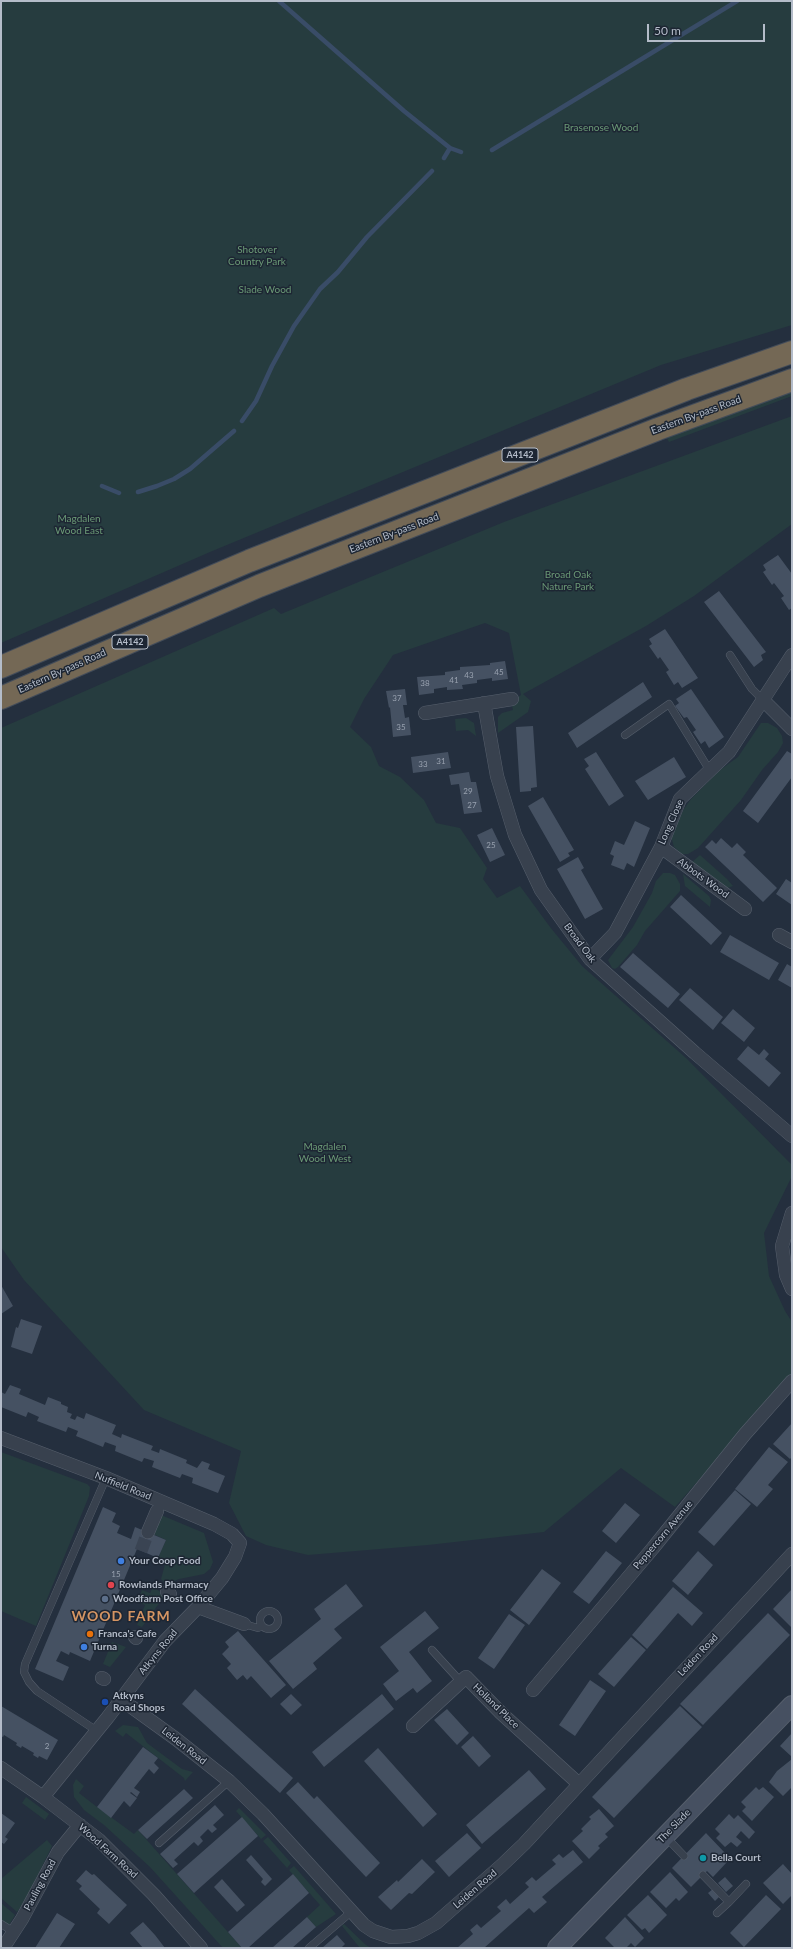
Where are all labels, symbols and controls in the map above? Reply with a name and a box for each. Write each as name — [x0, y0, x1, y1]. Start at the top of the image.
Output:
scale bar — [649, 16, 767, 42]
text: 50 m — [654, 23, 681, 38]
park label: Brasenose Wood — [564, 122, 638, 134]
park label: Shotover Country Park — [228, 244, 286, 268]
park label: Slade Wood — [239, 284, 291, 296]
street label: Eastern By-pass Road — [649, 393, 743, 437]
road number: A4142 — [502, 448, 538, 462]
street label: Eastern By-pass Road — [348, 510, 440, 556]
park label: Magdalen Wood East — [55, 513, 103, 536]
park label: Broad Oak Nature Park — [542, 569, 594, 592]
road number: A4142 — [112, 635, 148, 649]
street label: Eastern By-pass Road — [16, 646, 108, 696]
house number: 45 — [494, 667, 504, 677]
house number: 43 — [464, 670, 474, 680]
house number: 41 — [449, 675, 459, 685]
house number: 38 — [420, 678, 430, 688]
house number: 37 — [392, 693, 402, 703]
house number: 35 — [396, 722, 406, 732]
house number: 31 — [436, 756, 446, 766]
house number: 33 — [418, 759, 428, 769]
house number: 29 — [463, 786, 473, 796]
street label: Long Close — [656, 798, 686, 846]
house number: 27 — [467, 800, 477, 810]
house number: 25 — [486, 840, 496, 850]
street label: Abbots Wood — [675, 855, 731, 901]
street label: Broad Oak — [561, 921, 599, 965]
park label: Magdalen Wood West — [299, 1141, 351, 1164]
street label: Nuffield Road — [93, 1469, 153, 1503]
street label: Peppercorn Avenue — [631, 1498, 695, 1572]
place label: Your Coop Food — [129, 1555, 200, 1567]
marker: Your Coop Food — [116, 1556, 126, 1566]
house number: 15 — [111, 1569, 121, 1579]
place label: Rowlands Pharmacy — [119, 1579, 209, 1591]
marker: Rowlands Pharmacy — [106, 1580, 116, 1590]
place label: Woodfarm Post Office — [113, 1593, 213, 1605]
marker: Woodfarm Post Office — [100, 1594, 110, 1604]
district label: WOOD FARM — [71, 1608, 171, 1624]
street label: Atkyns Road — [136, 1627, 180, 1677]
place label: Franca's Cafe — [98, 1628, 157, 1640]
marker: Franca's Cafe — [85, 1629, 95, 1639]
street label: Leiden Road — [675, 1631, 721, 1679]
place label: Turna — [92, 1641, 117, 1653]
marker: Turna — [79, 1642, 89, 1652]
street label: Holland Place — [470, 1681, 522, 1731]
place label: Atkyns Road Shops — [113, 1690, 165, 1714]
marker: Atkyns Road Shops — [100, 1697, 110, 1707]
street label: Leiden Road — [159, 1725, 209, 1767]
house number: 2 — [45, 1741, 49, 1751]
street label: The Slade — [655, 1806, 693, 1846]
street label: Wood Farm Road — [76, 1821, 140, 1881]
place label: Bella Court — [711, 1852, 761, 1864]
marker: Bella Court — [698, 1853, 708, 1863]
street label: Pauling Road — [21, 1857, 59, 1913]
street label: Leiden Road — [451, 1867, 499, 1911]

